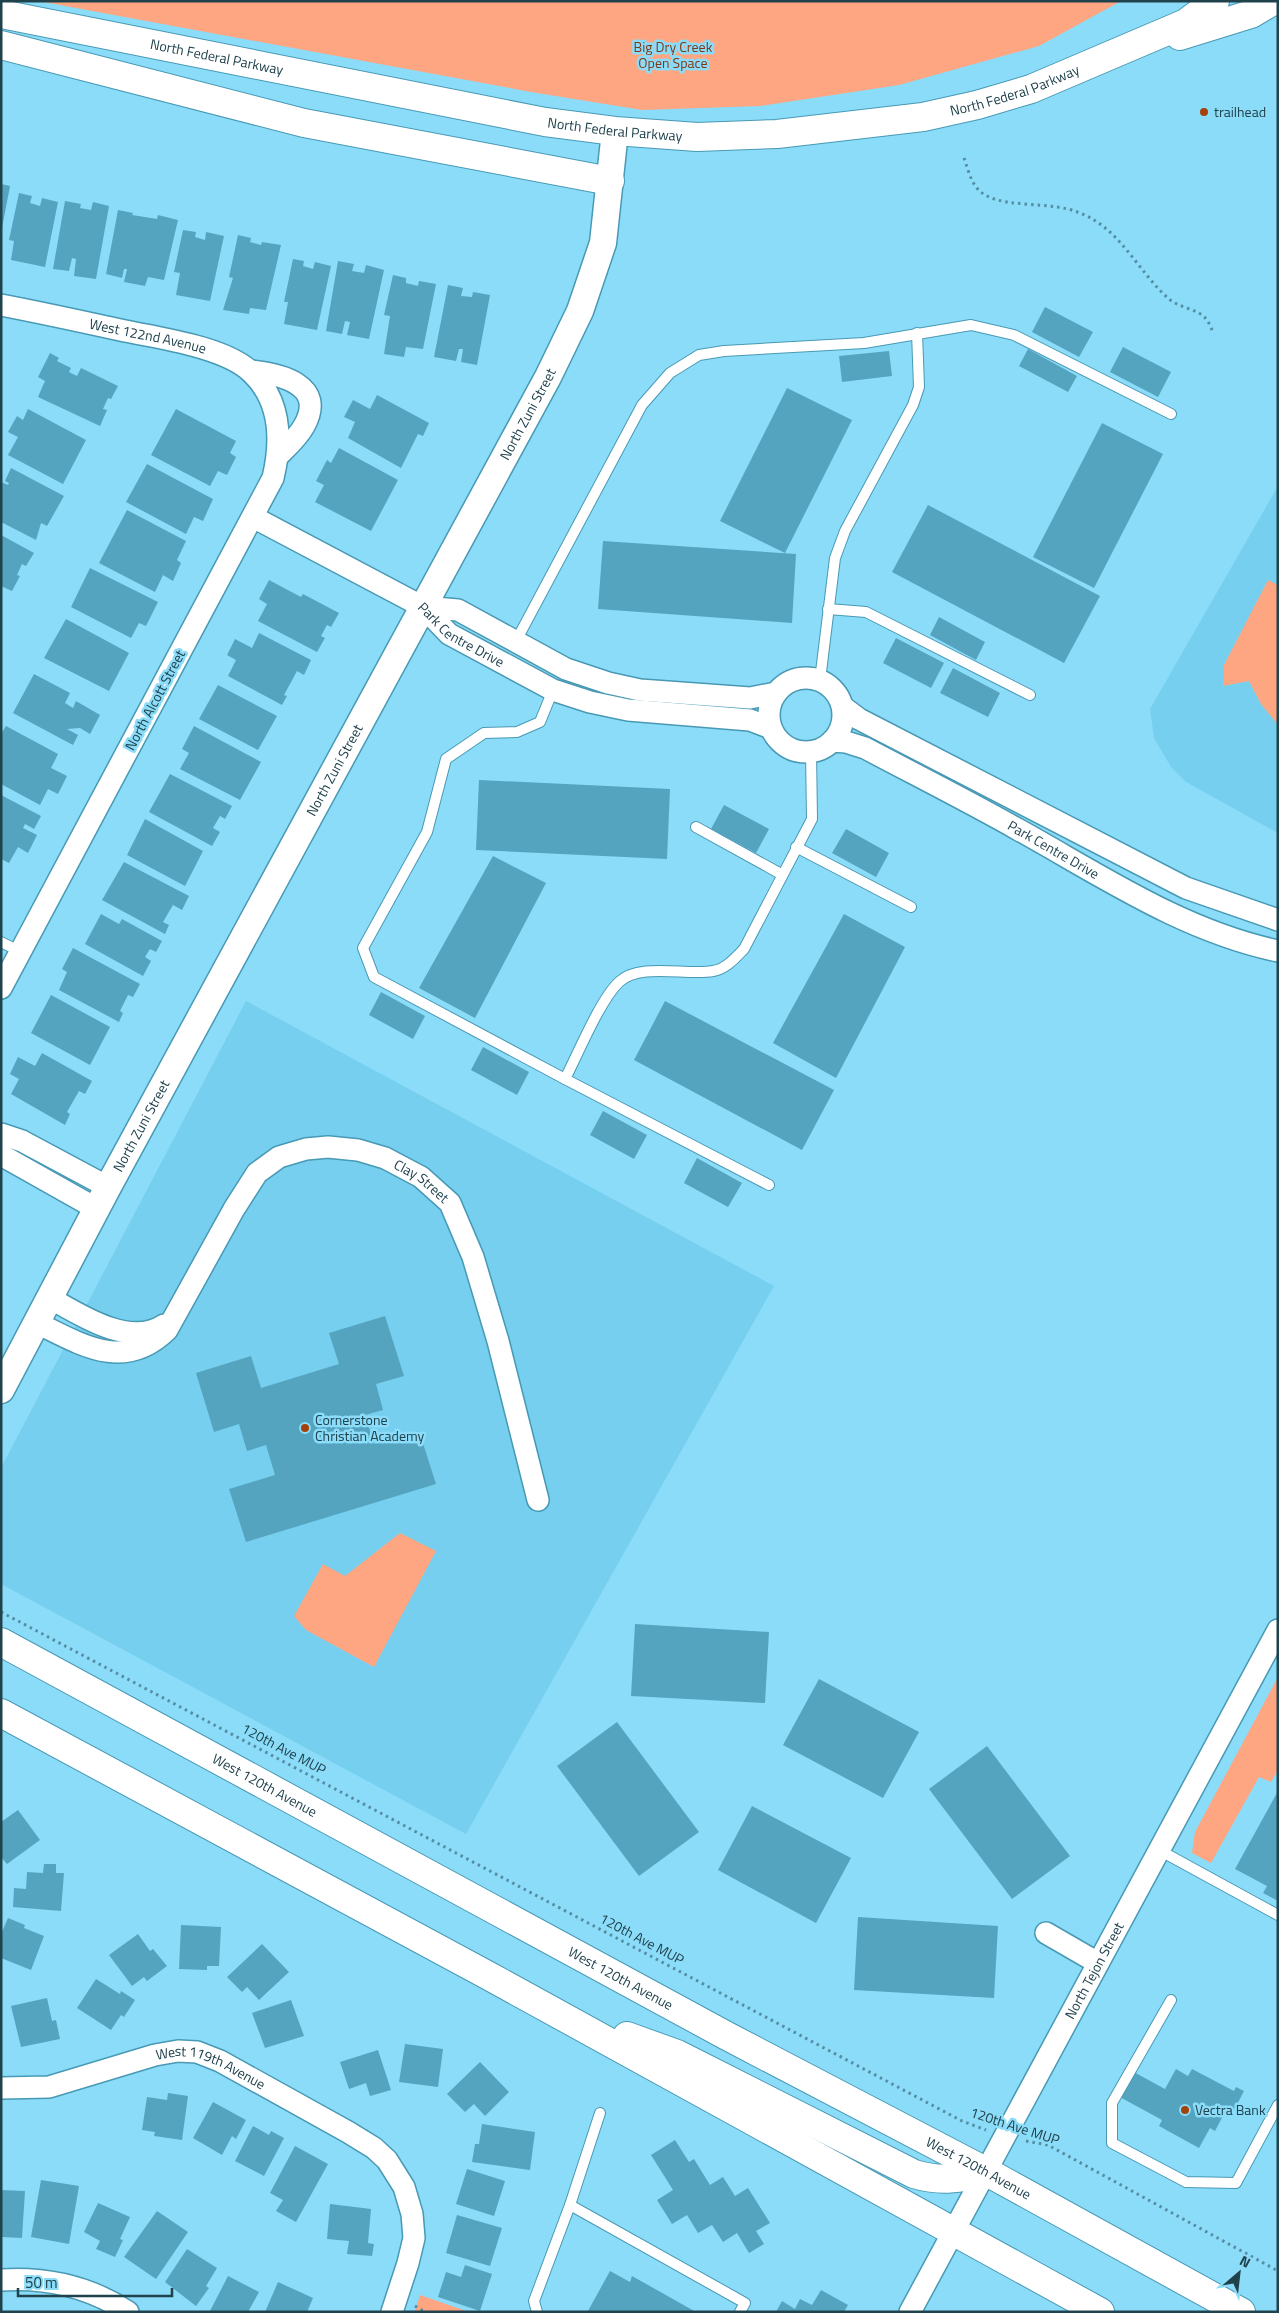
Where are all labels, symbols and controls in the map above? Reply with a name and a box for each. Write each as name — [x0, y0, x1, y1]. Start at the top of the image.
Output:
street label: North Federal Parkway — [149, 33, 285, 80]
park label: Big Dry Creek Open Space — [634, 36, 713, 73]
street label: North Federal Parkway — [948, 59, 1083, 121]
place label: trailhead — [1214, 101, 1266, 122]
marker: trailhead — [1198, 106, 1210, 118]
street label: North Federal Parkway — [546, 111, 683, 146]
street label: West 122nd Avenue — [87, 313, 209, 359]
street label: North Zuni Street — [494, 364, 561, 464]
street label: Park Centre Drive — [413, 597, 508, 672]
street label: North Alcott Street — [119, 646, 190, 754]
street label: North Zuni Street — [301, 720, 368, 820]
street label: Park Centre Drive — [1004, 815, 1103, 884]
street label: North Zuni Street — [107, 1076, 174, 1175]
street label: Clay Street — [390, 1154, 454, 1207]
place label: Cornerstone Christian Academy — [315, 1409, 425, 1446]
marker: Cornerstone Christian Academy — [299, 1422, 311, 1434]
street label: 120th Ave MUP — [238, 1717, 330, 1780]
street label: West 120th Avenue — [209, 1748, 321, 1822]
street label: 120th Ave MUP — [596, 1907, 688, 1970]
street label: North Tejon Street — [1059, 1918, 1129, 2023]
street label: West 120th Avenue — [565, 1941, 677, 2015]
street label: West 119th Avenue — [154, 2040, 270, 2094]
place label: Vectra Bank — [1195, 2099, 1266, 2120]
street label: 120th Ave MUP — [968, 2101, 1063, 2150]
marker: Vectra Bank — [1179, 2104, 1191, 2116]
street label: West 120th Avenue — [922, 2131, 1035, 2204]
north arrow — [1214, 2248, 1264, 2298]
text: N — [1236, 2250, 1255, 2273]
scale bar — [18, 2266, 171, 2298]
text: 50 m — [25, 2271, 58, 2294]

